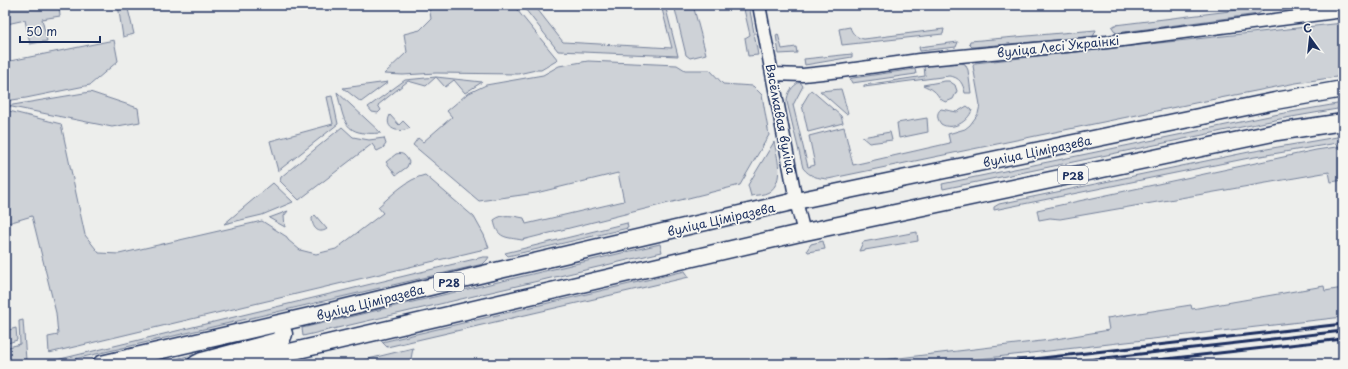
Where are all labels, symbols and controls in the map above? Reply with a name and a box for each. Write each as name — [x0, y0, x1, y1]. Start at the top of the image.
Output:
scale bar — [20, 18, 100, 44]
north arrow — [1290, 18, 1330, 58]
text: С — [1301, 19, 1313, 37]
text: 50 m — [26, 22, 57, 40]
street label: вуліца Лесі Украінкі — [996, 31, 1120, 61]
street label: Вясёлкавая вуліца — [761, 62, 801, 176]
street label: вуліца Ціміразева — [981, 131, 1093, 171]
road number: Р28 — [1058, 166, 1088, 184]
street label: вуліца Ціміразева — [665, 198, 777, 240]
road number: Р28 — [434, 273, 464, 291]
street label: вуліца Ціміразева — [314, 280, 426, 324]

